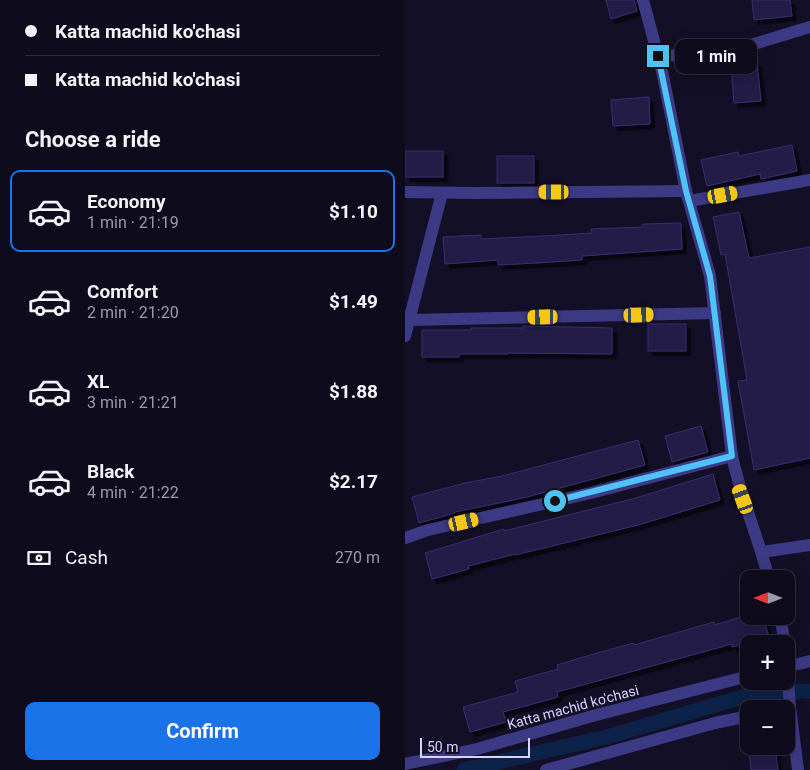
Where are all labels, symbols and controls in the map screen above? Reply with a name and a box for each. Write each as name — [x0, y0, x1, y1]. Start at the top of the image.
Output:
text: Katta machid ko'chasi — [55, 20, 241, 43]
callout: 1 min — [675, 38, 758, 74]
route end — [647, 45, 669, 67]
text: 1 min — [696, 47, 736, 66]
text: Katta machid ko'chasi — [55, 68, 241, 91]
text: Choose a ride — [25, 127, 161, 152]
car — [539, 185, 569, 200]
car — [706, 185, 739, 205]
icon: car — [27, 189, 72, 234]
text: Economy — [87, 190, 166, 213]
text: $1.10 — [329, 200, 378, 223]
text: 1 min · 21:19 — [87, 213, 179, 232]
icon: car — [27, 279, 72, 324]
text: Comfort — [87, 280, 158, 303]
text: $1.49 — [329, 290, 378, 313]
text: 2 min · 21:20 — [87, 303, 179, 322]
car — [623, 307, 654, 323]
car — [527, 309, 558, 325]
icon: car — [27, 369, 72, 414]
text: XL — [87, 370, 109, 393]
text: $1.88 — [329, 380, 378, 403]
text: 3 min · 21:21 — [87, 393, 179, 412]
icon: car — [27, 459, 72, 504]
text: Black — [87, 460, 134, 483]
text: $2.17 — [329, 470, 378, 493]
car — [730, 482, 755, 516]
text: 4 min · 21:22 — [87, 483, 179, 502]
route start — [544, 490, 566, 512]
car — [447, 511, 480, 533]
icon: cash — [25, 544, 53, 572]
text: Cash — [65, 546, 108, 569]
text: 270 m — [335, 548, 380, 567]
north arrow — [740, 570, 795, 625]
map controls — [740, 570, 795, 755]
button: + — [740, 635, 795, 690]
street label: Katta machid ko'chasi — [505, 682, 641, 732]
button: − — [740, 700, 795, 755]
button: Confirm — [25, 702, 380, 760]
scale bar — [420, 735, 530, 758]
text: 50 m — [427, 739, 459, 755]

